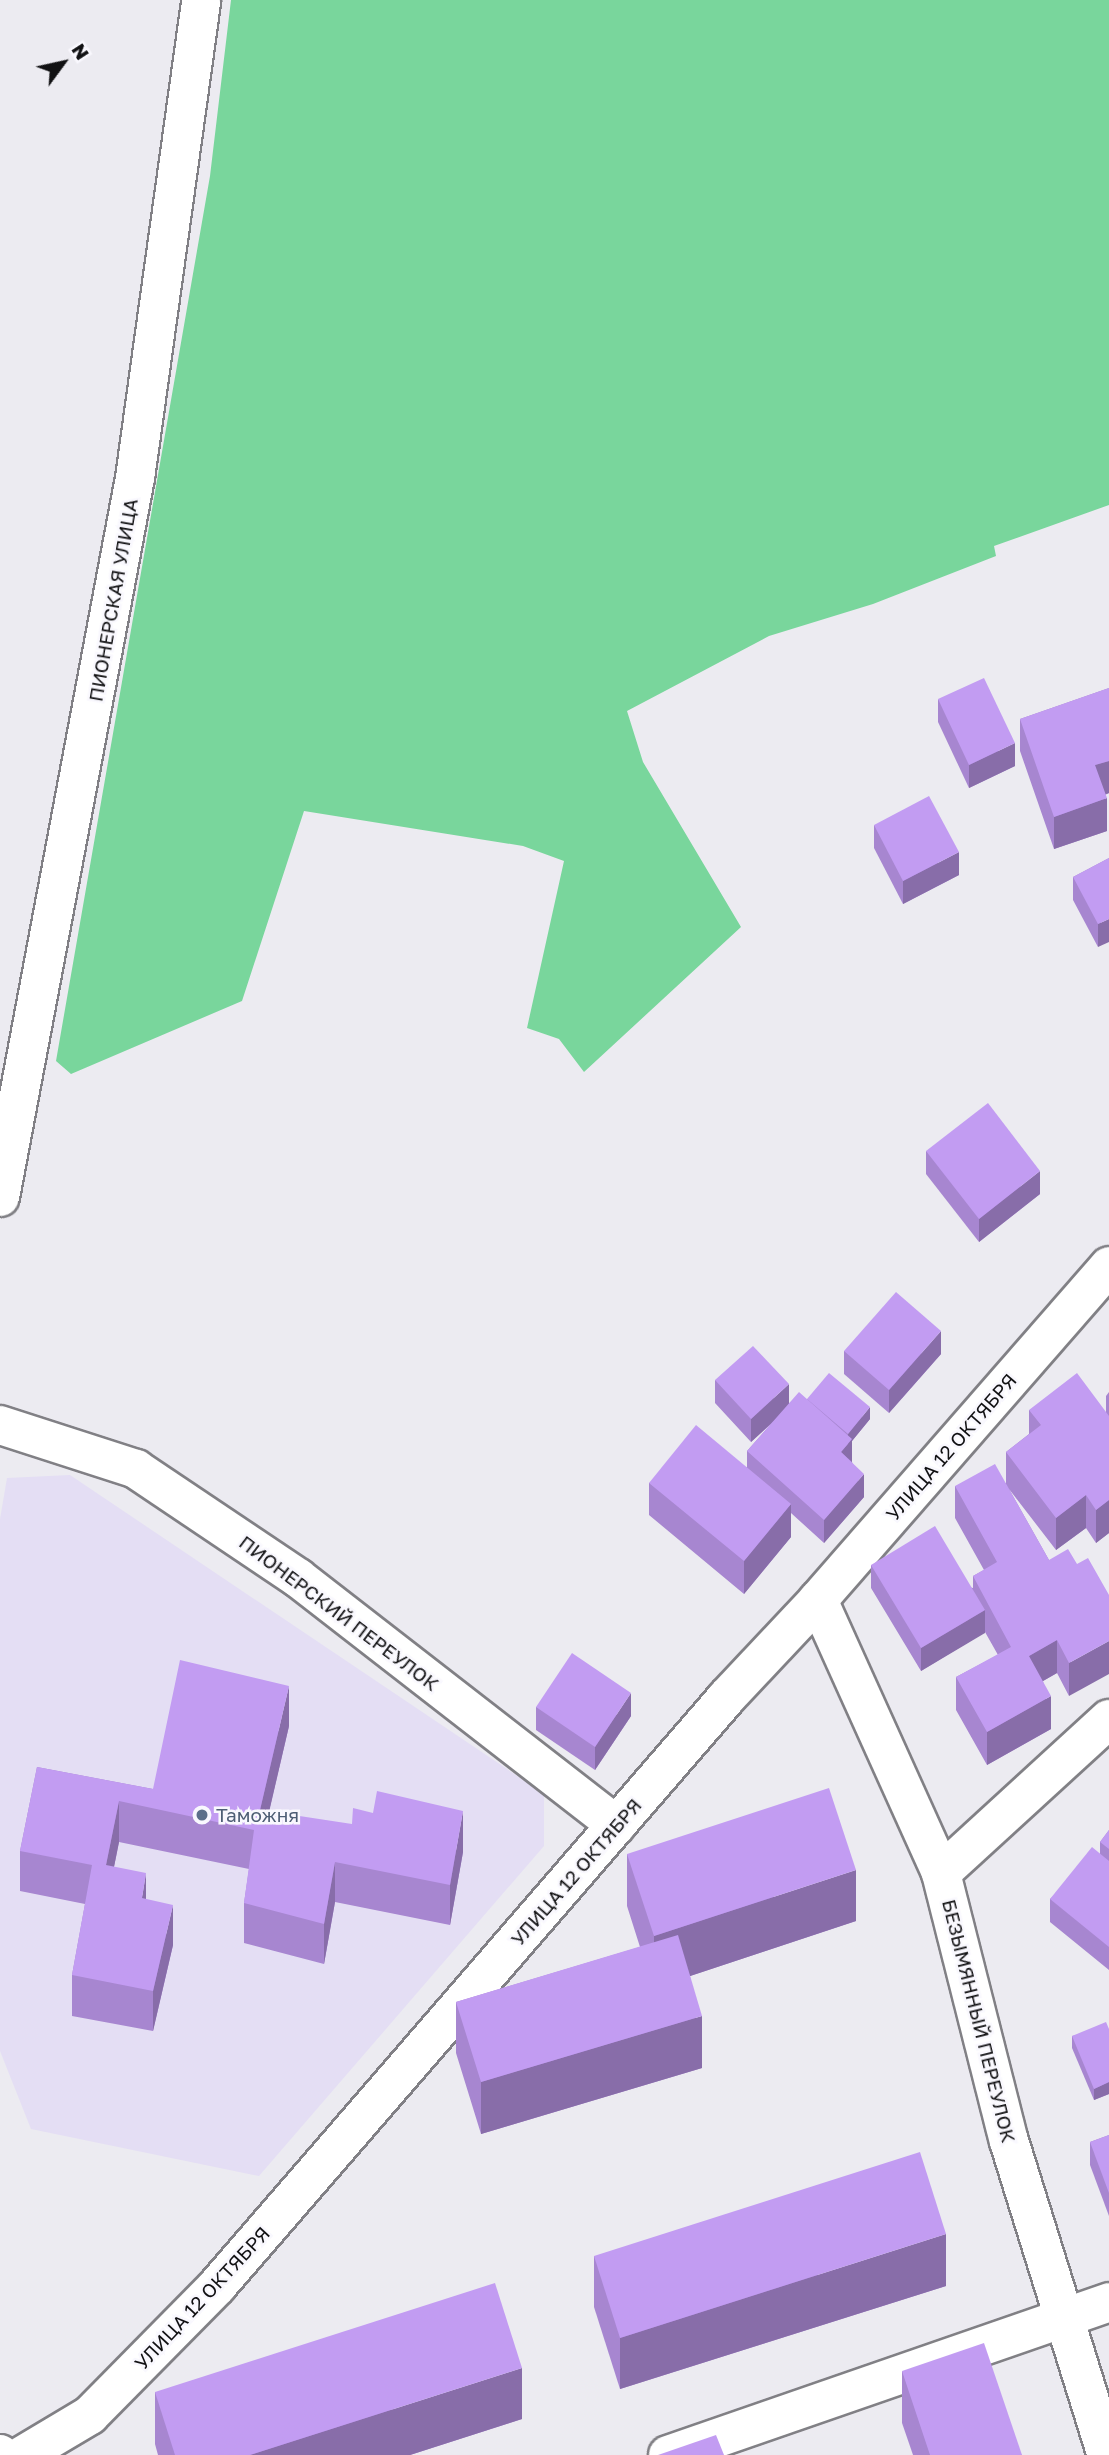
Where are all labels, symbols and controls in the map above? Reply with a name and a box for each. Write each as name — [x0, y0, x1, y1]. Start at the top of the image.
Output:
north arrow — [28, 28, 98, 98]
text: N — [67, 39, 95, 64]
street label: ПИОНЕРСКАЯ УЛИЦА — [84, 497, 142, 703]
street label: УЛИЦА 12 ОКТЯБРЯ — [881, 1369, 1021, 1525]
street label: ПИОНЕРСКИЙ ПЕРЕУЛОК — [235, 1531, 443, 1695]
street label: УЛИЦА 12 ОКТЯБРЯ — [506, 1794, 646, 1950]
place label: Таможня — [216, 1804, 299, 1826]
marker: Таможня — [194, 1807, 210, 1823]
street label: БЕЗЫМЯННЫЙ ПЕРЕУЛОК — [938, 1897, 1020, 2145]
street label: УЛИЦА 12 ОКТЯБРЯ — [130, 2222, 274, 2374]

